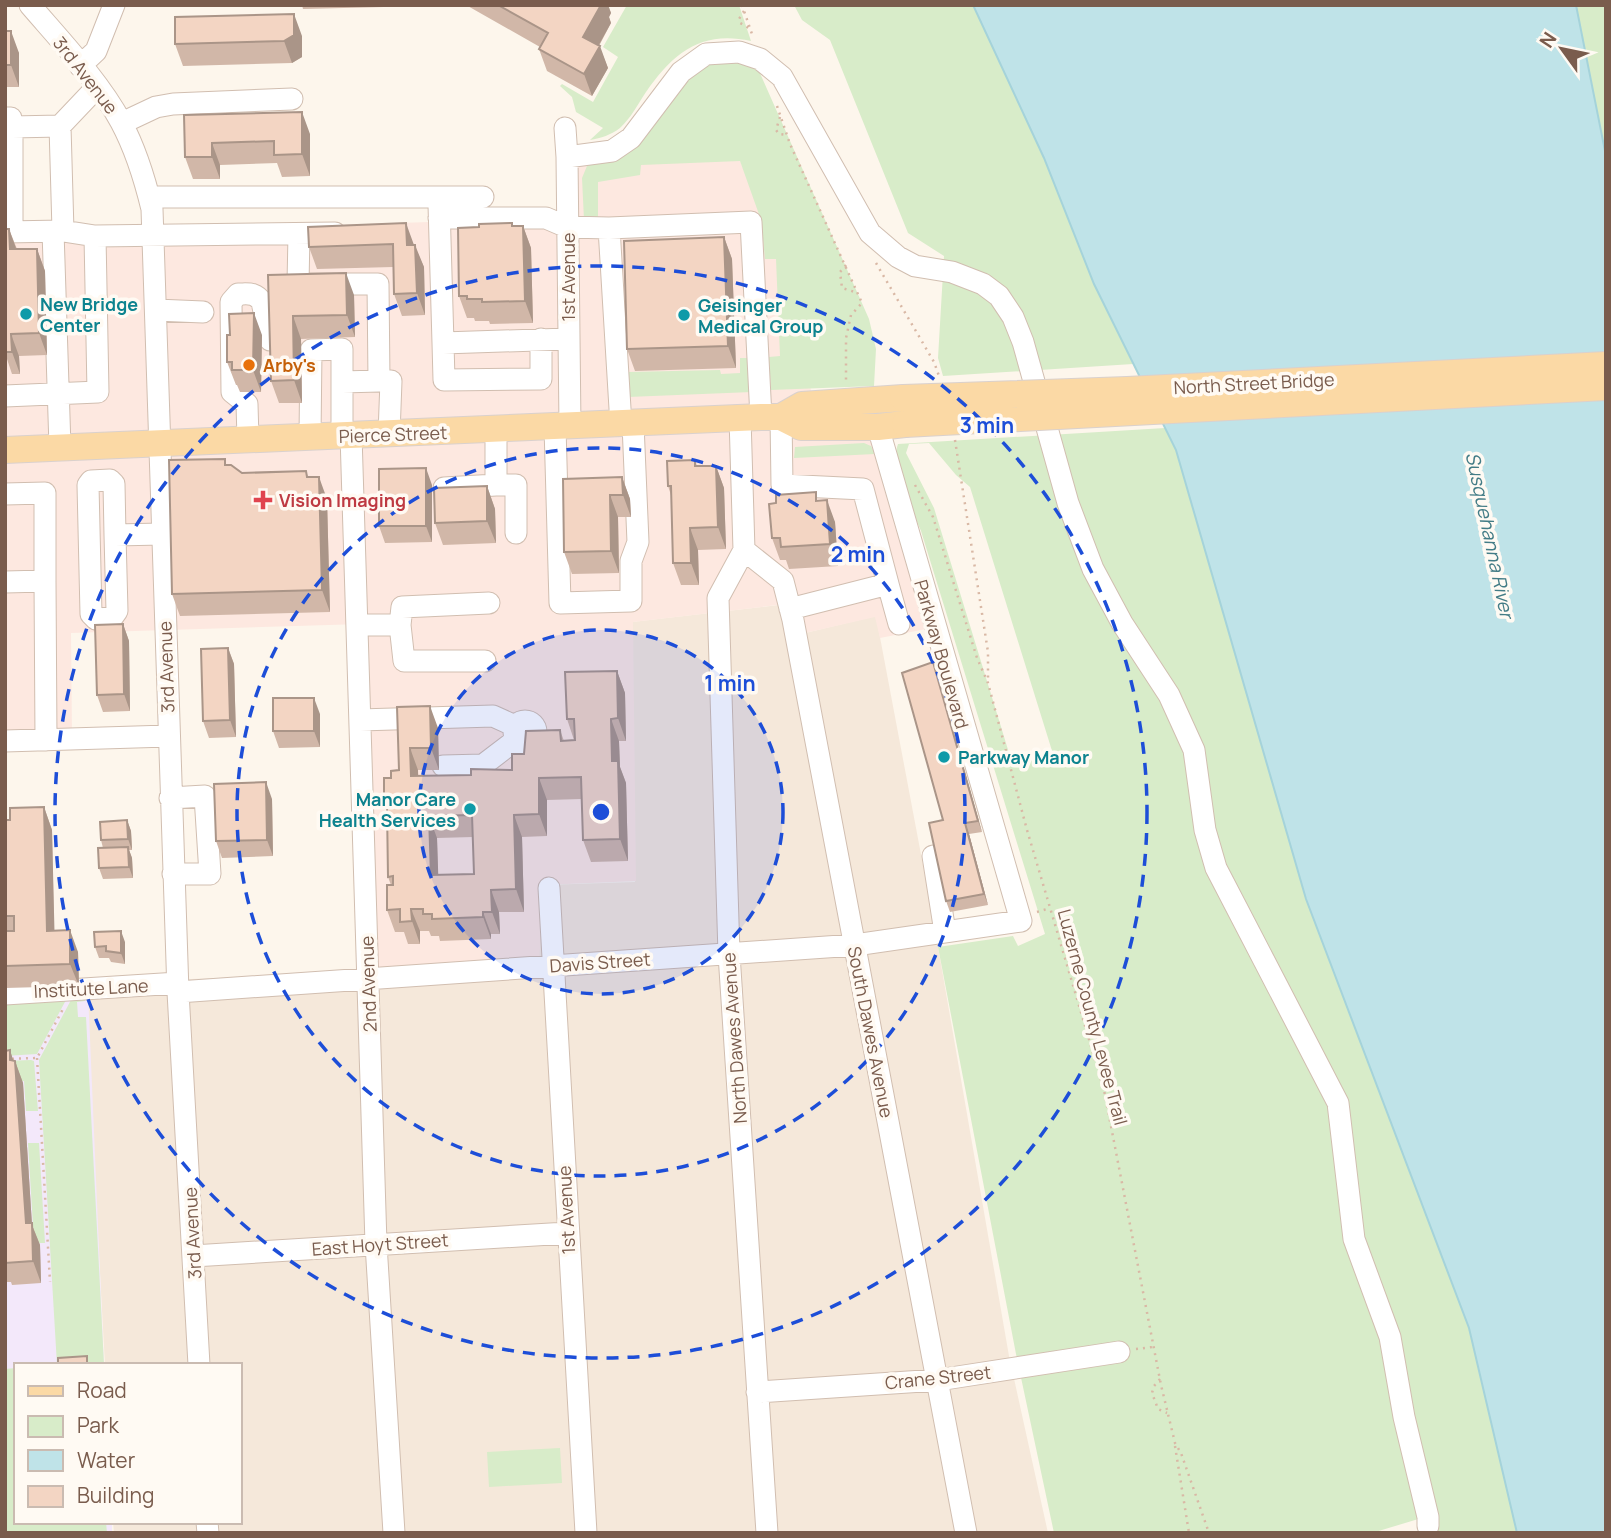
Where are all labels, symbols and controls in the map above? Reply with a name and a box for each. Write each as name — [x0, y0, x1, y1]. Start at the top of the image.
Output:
north arrow — [1527, 14, 1597, 84]
text: N — [1533, 27, 1562, 53]
street label: 3rd Avenue — [48, 31, 124, 119]
street label: 1st Avenue — [556, 233, 580, 321]
place label: New Bridge Center — [40, 292, 138, 337]
place label: Geisinger Medical Group — [698, 293, 823, 338]
marker: New Bridge Center — [18, 306, 34, 322]
marker: Geisinger Medical Group — [676, 307, 692, 323]
place label: Arby's — [263, 353, 316, 377]
marker: Arby's — [241, 357, 257, 373]
street label: North Street Bridge — [1173, 367, 1335, 399]
text: 3 min — [960, 411, 1014, 439]
street label: Pierce Street — [338, 420, 448, 448]
water label: Susquehanna River — [1460, 450, 1521, 622]
place label: Vision Imaging — [279, 488, 406, 512]
marker: Vision Imaging — [253, 490, 273, 510]
text: 2 min — [831, 540, 885, 568]
street label: Parkway Boulevard — [909, 577, 975, 731]
street label: 3rd Avenue — [152, 621, 180, 713]
text: 1 min — [704, 669, 756, 697]
place label: Parkway Manor — [958, 745, 1089, 769]
marker: Parkway Manor — [936, 749, 952, 765]
place label: Manor Care Health Services — [319, 787, 456, 832]
centre of rings — [589, 800, 613, 824]
marker: Manor Care Health Services — [462, 801, 478, 817]
street label: Luzerne County Levee Trail — [1053, 906, 1133, 1128]
street label: 2nd Avenue — [354, 935, 382, 1033]
street label: South Dawes Avenue — [843, 944, 899, 1120]
street label: Davis Street — [549, 947, 651, 977]
street label: North Dawes Avenue — [716, 952, 752, 1124]
street label: Institute Lane — [33, 973, 149, 1003]
street label: 1st Avenue — [552, 1165, 580, 1255]
street label: 3rd Avenue — [178, 1186, 206, 1280]
street label: East Hoyt Street — [311, 1227, 449, 1261]
street label: Crane Street — [884, 1359, 992, 1395]
legend — [14, 1363, 242, 1524]
text: Road — [77, 1376, 127, 1404]
text: Park — [77, 1411, 119, 1439]
text: Water — [77, 1446, 136, 1474]
text: Building — [77, 1481, 154, 1509]

